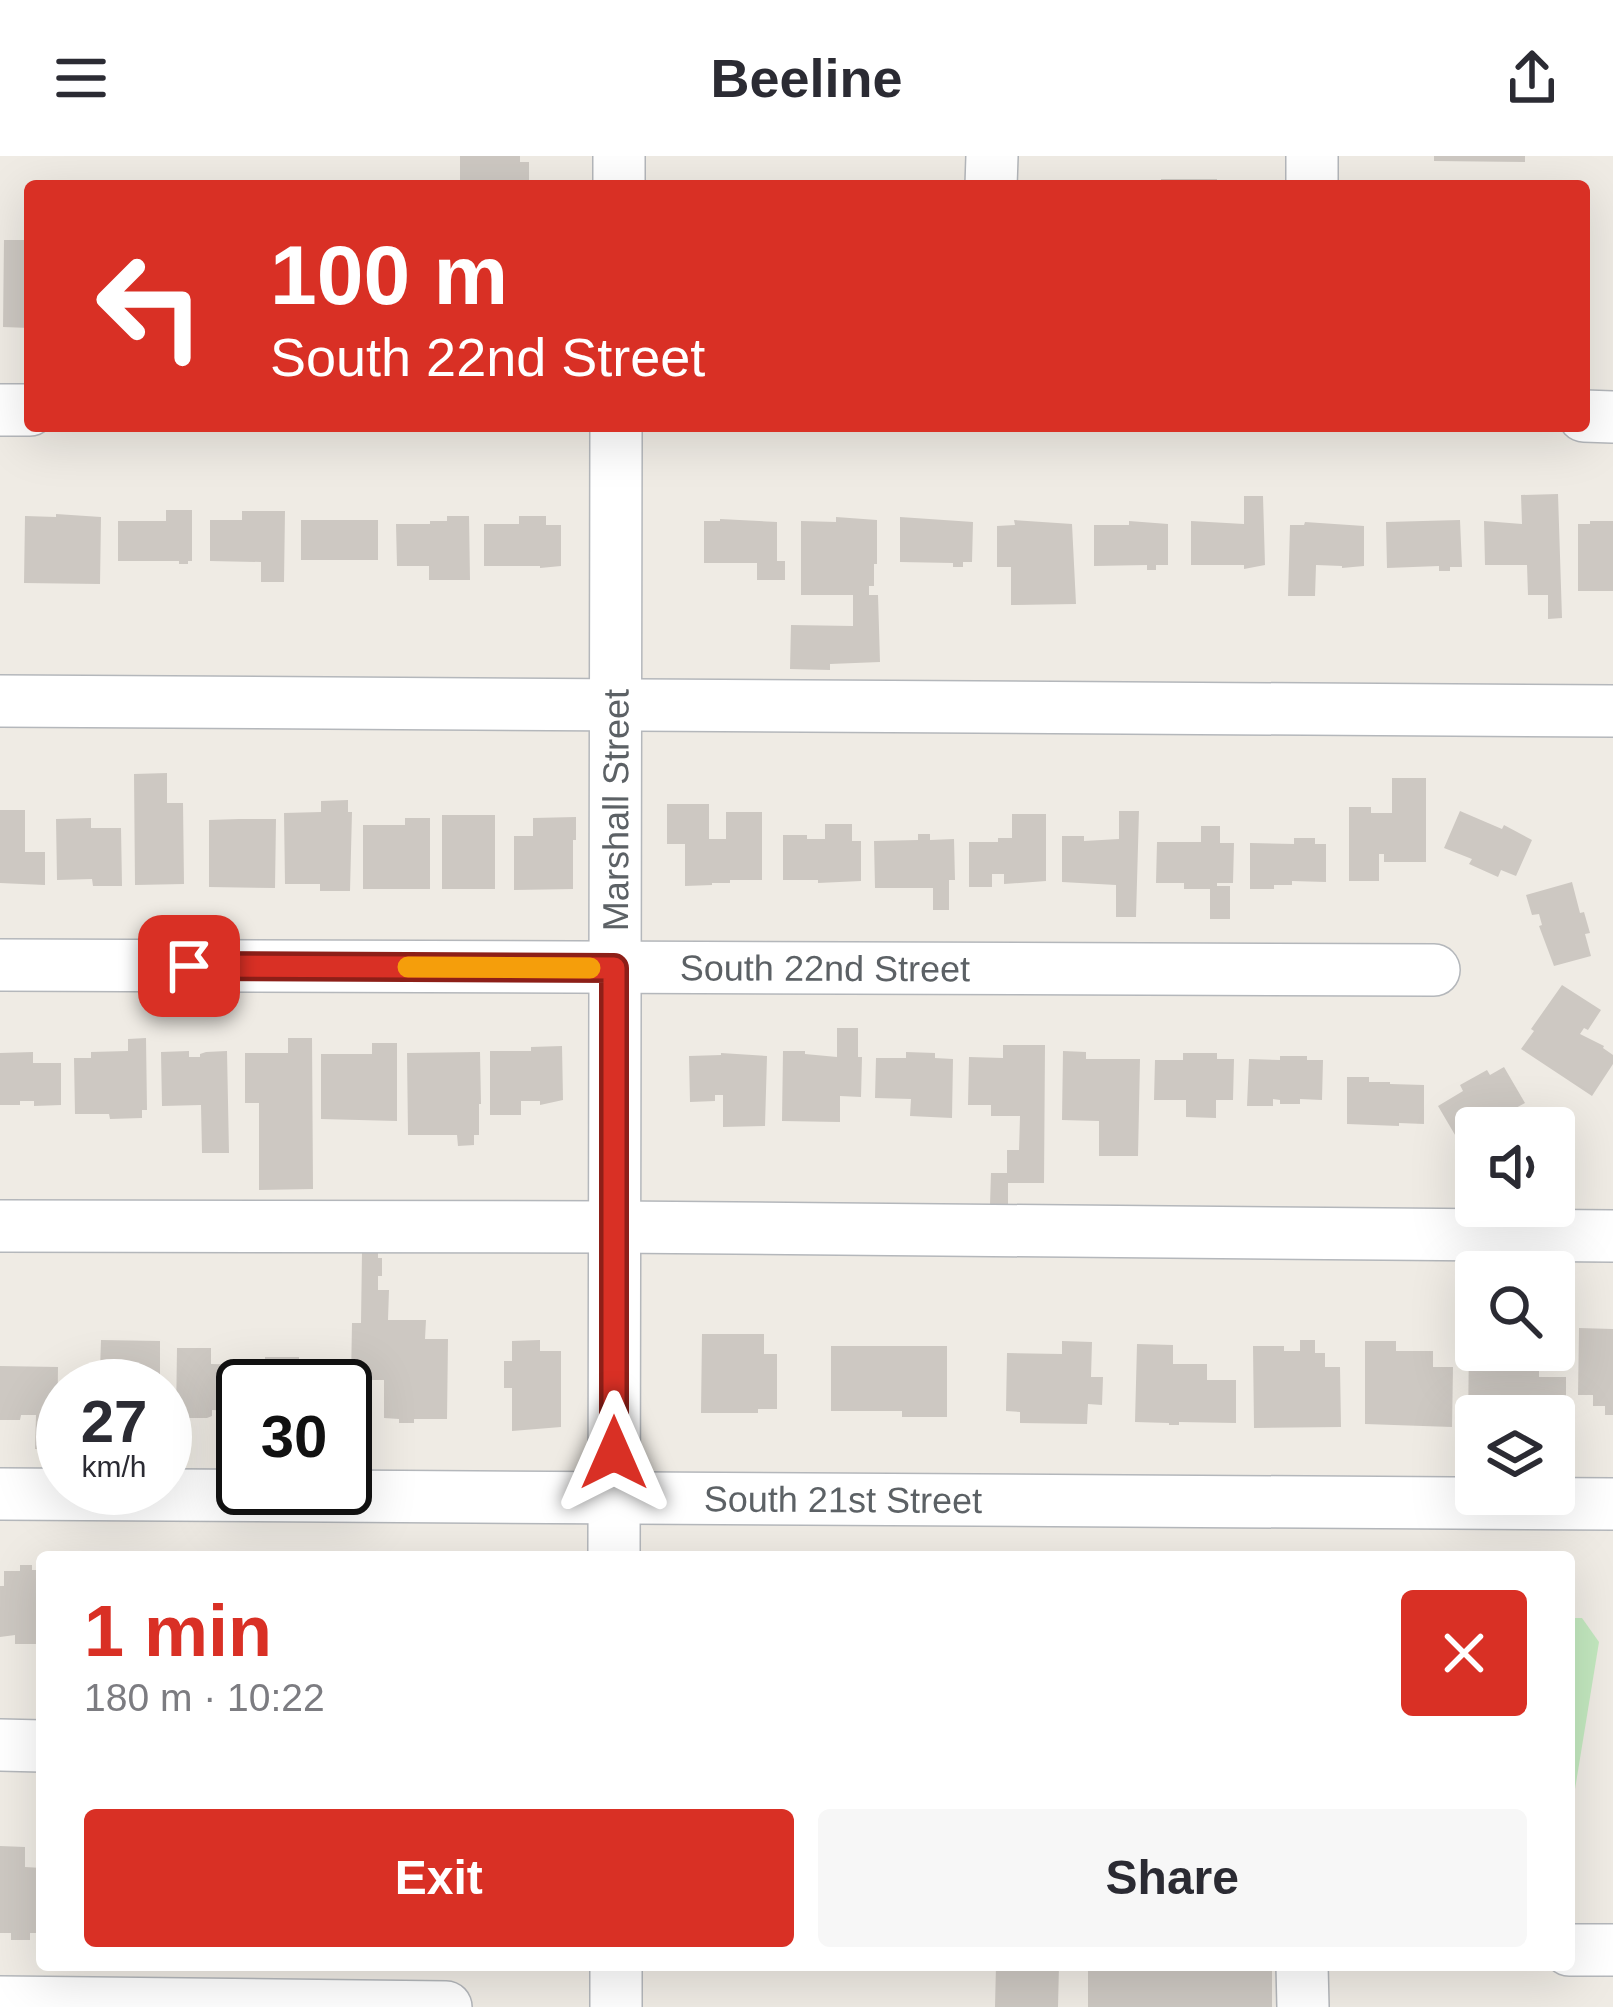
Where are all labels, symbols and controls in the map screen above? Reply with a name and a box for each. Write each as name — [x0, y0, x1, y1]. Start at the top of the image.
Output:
icon: menu — [48, 45, 114, 111]
icon: share — [1499, 45, 1565, 111]
text: Beeline — [710, 48, 903, 108]
icon: left — [72, 228, 228, 384]
text: 100 m — [270, 228, 508, 322]
text: South 22nd Street — [270, 327, 705, 387]
street label: Marshall Street — [595, 689, 636, 931]
pin — [138, 915, 240, 1017]
icon: arrive — [156, 933, 222, 999]
street label: South 22nd Street — [680, 947, 970, 989]
map controls — [1455, 1107, 1575, 1515]
button: sound — [1455, 1107, 1575, 1227]
button: search — [1455, 1251, 1575, 1371]
speed limit sign: 30 — [216, 1359, 372, 1515]
text: 27 — [81, 1388, 147, 1455]
position arrow — [551, 1390, 677, 1516]
button: layers — [1455, 1395, 1575, 1515]
text: km/h — [81, 1450, 147, 1483]
street label: South 21st Street — [704, 1478, 982, 1521]
button: close — [1401, 1590, 1527, 1716]
text: 1 min — [84, 1591, 272, 1671]
text: 180 m · 10:22 — [84, 1676, 325, 1719]
button: Exit — [84, 1809, 794, 1947]
button: Share — [818, 1809, 1527, 1947]

